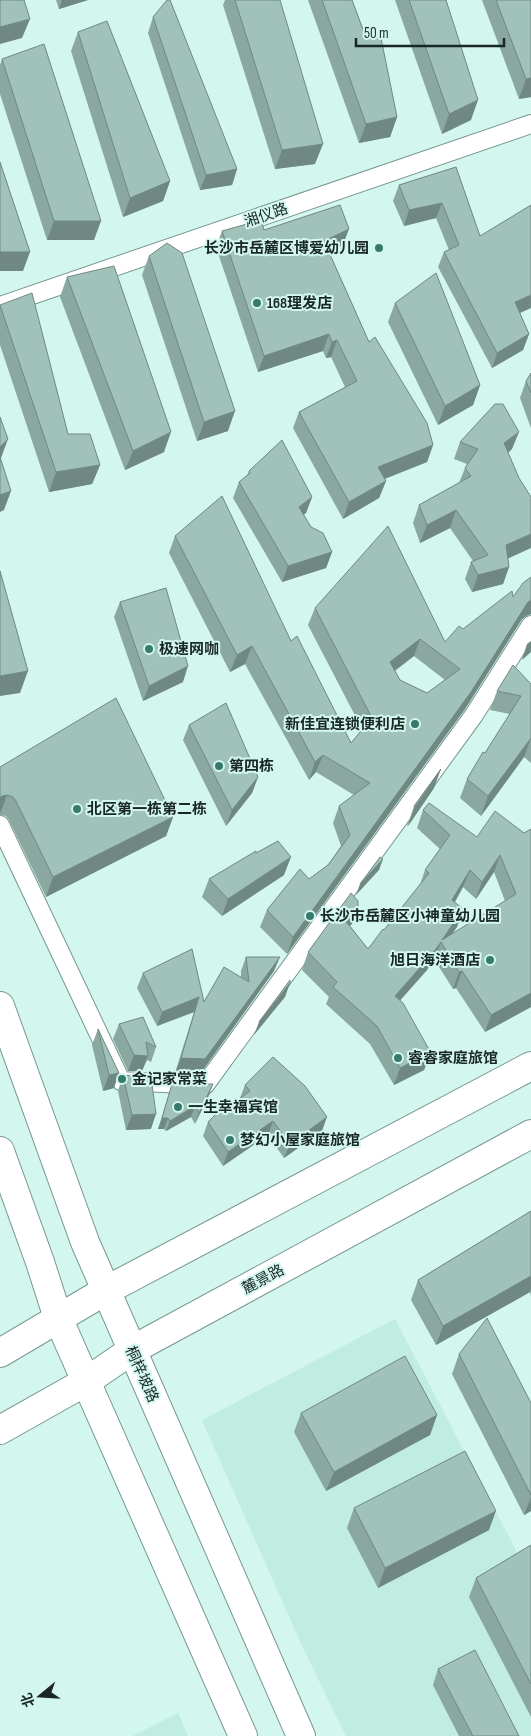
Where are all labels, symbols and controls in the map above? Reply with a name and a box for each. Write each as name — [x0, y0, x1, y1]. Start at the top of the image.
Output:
scale bar — [356, 15, 504, 47]
text: 50 m — [364, 24, 389, 43]
street label: 湘仪路 — [242, 199, 291, 232]
place label: 长沙市岳麓区博爱幼儿园 — [204, 239, 369, 258]
marker: 长沙市岳麓区博爱幼儿园 — [373, 242, 385, 254]
place label: 168理发店 — [267, 294, 332, 313]
marker: 168理发店 — [251, 297, 263, 309]
place label: 极速网咖 — [159, 640, 219, 659]
marker: 极速网咖 — [143, 643, 155, 655]
place label: 新佳宜连锁便利店 — [285, 715, 405, 734]
marker: 新佳宜连锁便利店 — [409, 718, 421, 730]
place label: 第四栋 — [229, 757, 274, 776]
marker: 第四栋 — [213, 760, 225, 772]
place label: 北区第一栋第二栋 — [87, 800, 207, 819]
marker: 北区第一栋第二栋 — [71, 803, 83, 815]
place label: 长沙市岳麓区小神童幼儿园 — [320, 907, 500, 926]
marker: 长沙市岳麓区小神童幼儿园 — [304, 910, 316, 922]
place label: 旭日海洋酒店 — [390, 951, 480, 970]
marker: 旭日海洋酒店 — [484, 954, 496, 966]
place label: 睿睿家庭旅馆 — [408, 1049, 498, 1068]
marker: 睿睿家庭旅馆 — [392, 1052, 404, 1064]
place label: 金记家常菜 — [132, 1070, 207, 1089]
marker: 金记家常菜 — [116, 1073, 128, 1085]
place label: 一生幸福宾馆 — [188, 1098, 278, 1117]
marker: 一生幸福宾馆 — [172, 1101, 184, 1113]
place label: 梦幻小屋家庭旅馆 — [240, 1131, 360, 1150]
marker: 梦幻小屋家庭旅馆 — [224, 1134, 236, 1146]
street label: 麓景路 — [239, 1260, 288, 1298]
street label: 桐梓坡路 — [121, 1343, 162, 1405]
north arrow — [15, 1671, 65, 1721]
text: 北 — [18, 1691, 38, 1709]

